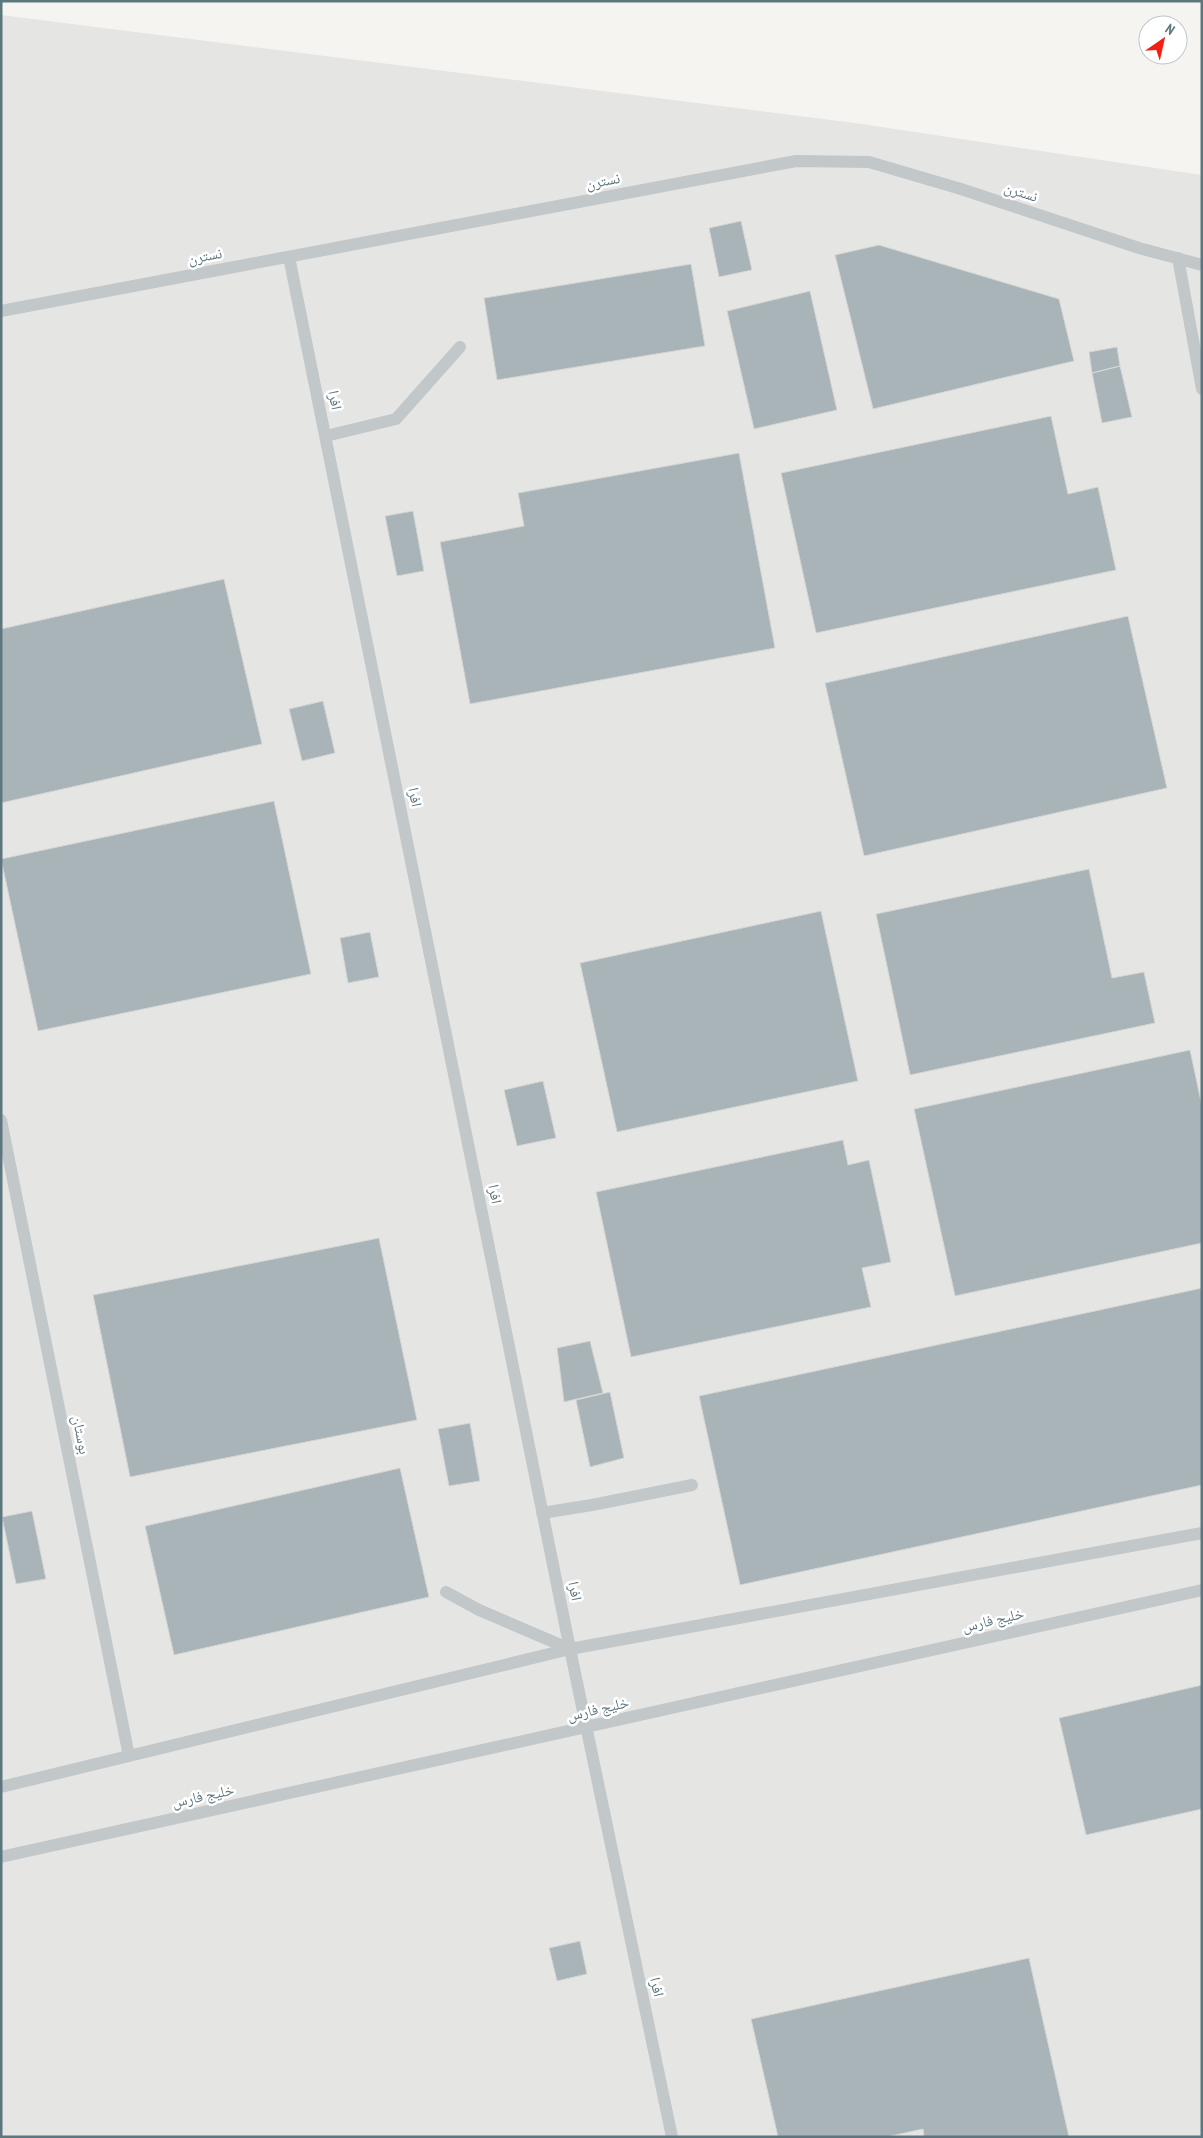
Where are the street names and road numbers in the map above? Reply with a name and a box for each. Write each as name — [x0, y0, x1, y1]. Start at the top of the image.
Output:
street label: نسترن — [584, 168, 622, 194]
street label: نسترن — [1002, 177, 1040, 207]
street label: نسترن — [186, 243, 224, 269]
street label: افرا — [324, 389, 347, 411]
street label: افرا — [404, 786, 427, 808]
street label: افرا — [484, 1183, 507, 1205]
street label: بوستان — [67, 1414, 95, 1456]
street label: افرا — [564, 1580, 587, 1602]
street label: خلیج فارس — [960, 1603, 1026, 1637]
street label: خلیج فارس — [565, 1692, 631, 1726]
street label: خلیج فارس — [170, 1780, 236, 1812]
street label: افرا — [646, 1975, 669, 1998]

